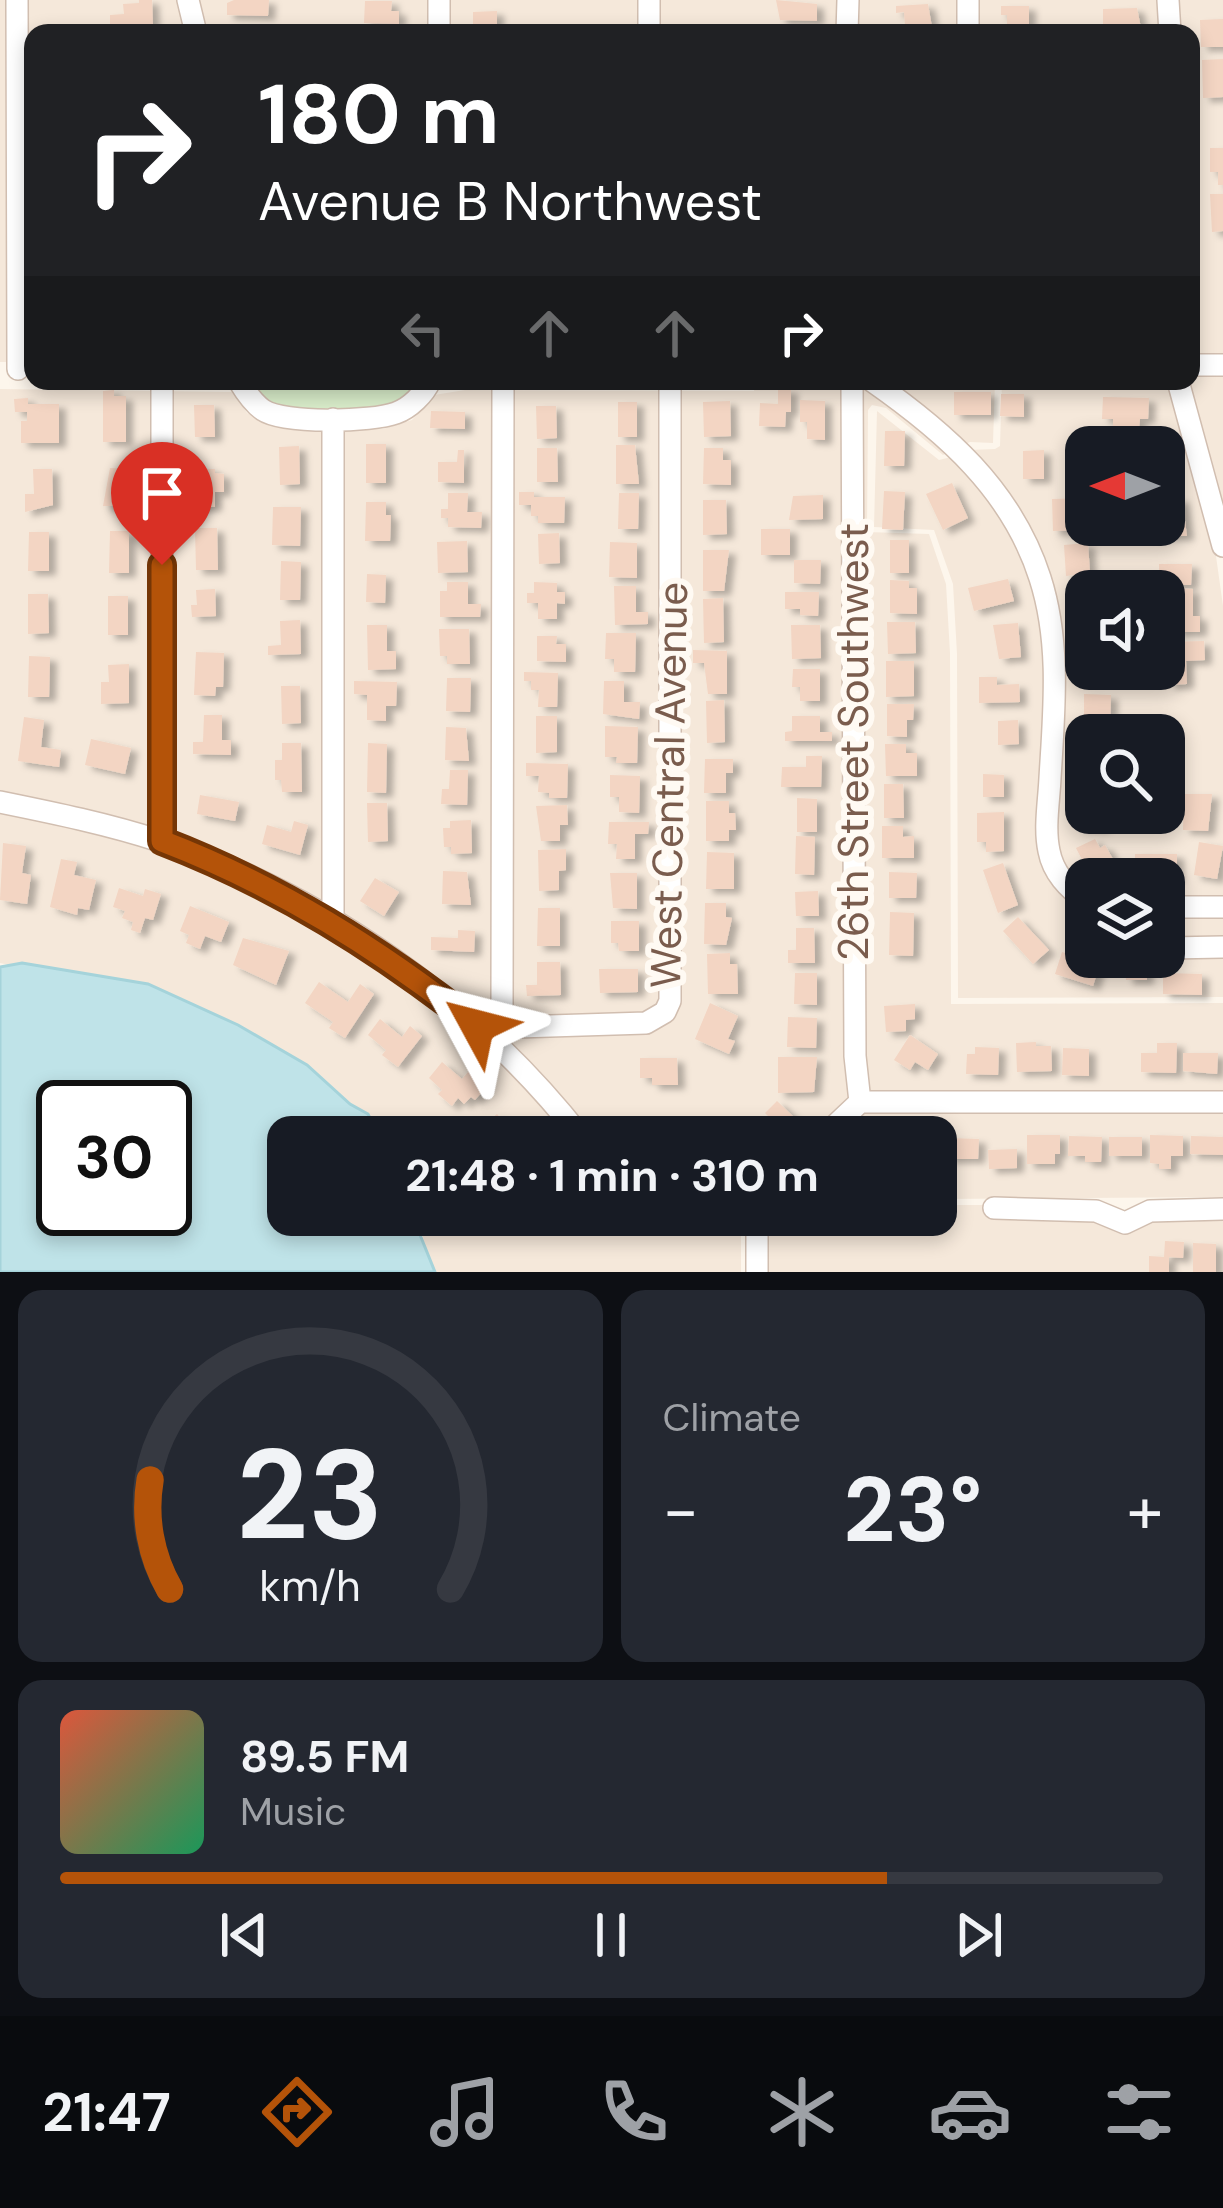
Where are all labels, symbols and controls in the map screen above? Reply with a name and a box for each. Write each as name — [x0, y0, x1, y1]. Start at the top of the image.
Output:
text: 180 m — [258, 60, 500, 169]
icon: right — [60, 72, 216, 228]
text: Avenue B Northwest — [258, 166, 762, 237]
icon: left — [390, 300, 456, 366]
icon: ahead — [516, 300, 582, 366]
icon: ahead — [642, 300, 708, 366]
icon: right — [768, 300, 834, 366]
north arrow — [1065, 426, 1185, 546]
map controls — [1065, 426, 1185, 978]
pin — [111, 442, 213, 565]
icon: arrive — [129, 460, 195, 526]
street label: 26th Street Southwest — [826, 523, 881, 961]
button: sound — [1065, 570, 1185, 690]
street label: West Central Avenue — [638, 581, 700, 989]
button: search — [1065, 714, 1185, 834]
button: layers — [1065, 858, 1185, 978]
position arrow — [414, 963, 540, 1089]
speed limit sign: 30 — [36, 1080, 192, 1236]
text: 21:48 · 1 min · 310 m — [405, 1146, 819, 1205]
text: Climate — [663, 1392, 801, 1443]
text: 23 — [237, 1414, 384, 1577]
text: 23° — [843, 1452, 982, 1569]
text: − — [663, 1468, 699, 1553]
text: + — [1127, 1468, 1163, 1553]
text: km/h — [260, 1558, 361, 1614]
text: 89.5 FM — [240, 1727, 409, 1786]
text: Music — [240, 1786, 346, 1837]
icon: previous — [211, 1902, 277, 1968]
icon: pause — [578, 1902, 644, 1968]
icon: next — [946, 1902, 1012, 1968]
icon: directions — [255, 2070, 339, 2154]
icon: music — [423, 2070, 507, 2154]
icon: phone — [592, 2070, 676, 2154]
icon: climate — [760, 2070, 844, 2154]
icon: car — [928, 2070, 1012, 2154]
icon: filters — [1097, 2070, 1181, 2154]
text: 21:47 — [42, 2077, 171, 2148]

